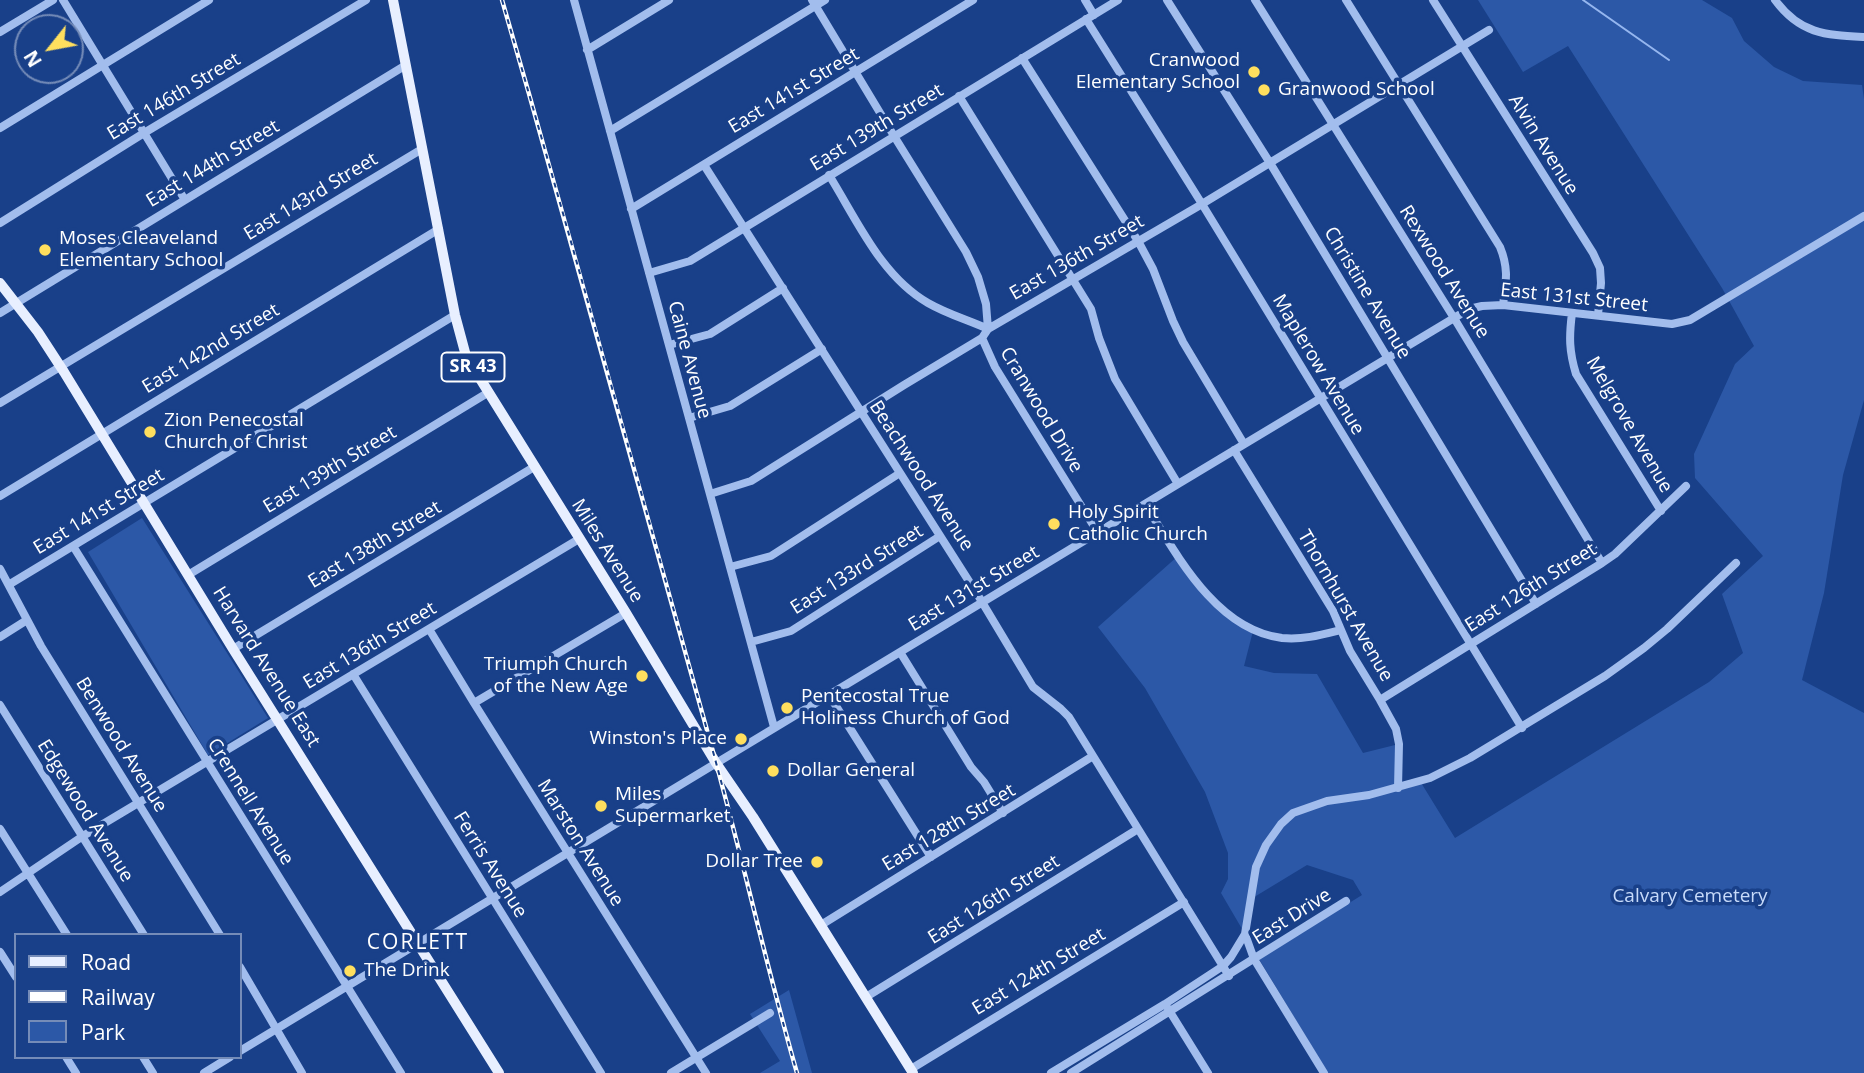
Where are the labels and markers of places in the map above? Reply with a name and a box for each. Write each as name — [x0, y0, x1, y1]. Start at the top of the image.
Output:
place label: Cranwood Elementary School — [1076, 50, 1240, 94]
marker: Cranwood Elementary School — [1246, 64, 1262, 80]
place label: Granwood School — [1278, 79, 1435, 101]
marker: Granwood School — [1256, 82, 1272, 98]
place label: Moses Cleaveland Elementary School — [59, 228, 223, 272]
marker: Moses Cleaveland Elementary School — [37, 242, 53, 258]
place label: Zion Penecostal Church of Christ — [164, 410, 307, 454]
marker: Zion Penecostal Church of Christ — [142, 424, 158, 440]
place label: Holy Spirit Catholic Church — [1068, 502, 1208, 546]
marker: Holy Spirit Catholic Church — [1046, 516, 1062, 532]
place label: Triumph Church of the New Age — [484, 654, 628, 698]
marker: Triumph Church of the New Age — [634, 668, 650, 684]
place label: Pentecostal True Holiness Church of God — [801, 686, 1010, 730]
marker: Pentecostal True Holiness Church of God — [779, 700, 795, 716]
place label: Winston's Place — [589, 728, 727, 750]
marker: Winston's Place — [733, 731, 749, 747]
place label: Dollar General — [787, 760, 915, 782]
marker: Dollar General — [765, 763, 781, 779]
place label: Miles Supermarket — [615, 784, 730, 828]
marker: Miles Supermarket — [593, 798, 609, 814]
place label: Dollar Tree — [705, 851, 803, 873]
marker: Dollar Tree — [809, 854, 825, 870]
place label: The Drink — [364, 960, 450, 982]
marker: The Drink — [342, 963, 358, 979]

